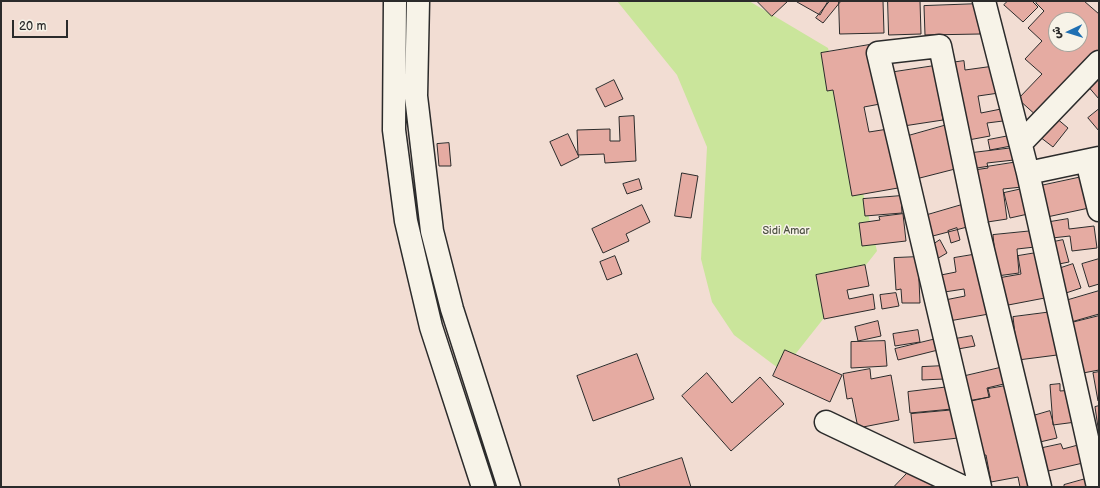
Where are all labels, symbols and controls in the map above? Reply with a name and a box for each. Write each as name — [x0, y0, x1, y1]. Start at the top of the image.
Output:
scale bar — [14, 12, 70, 38]
north arrow — [1048, 12, 1088, 52]
text: 20 m — [19, 19, 46, 34]
text: ش — [1050, 26, 1063, 39]
park label: Sidi Amar — [762, 224, 810, 238]

